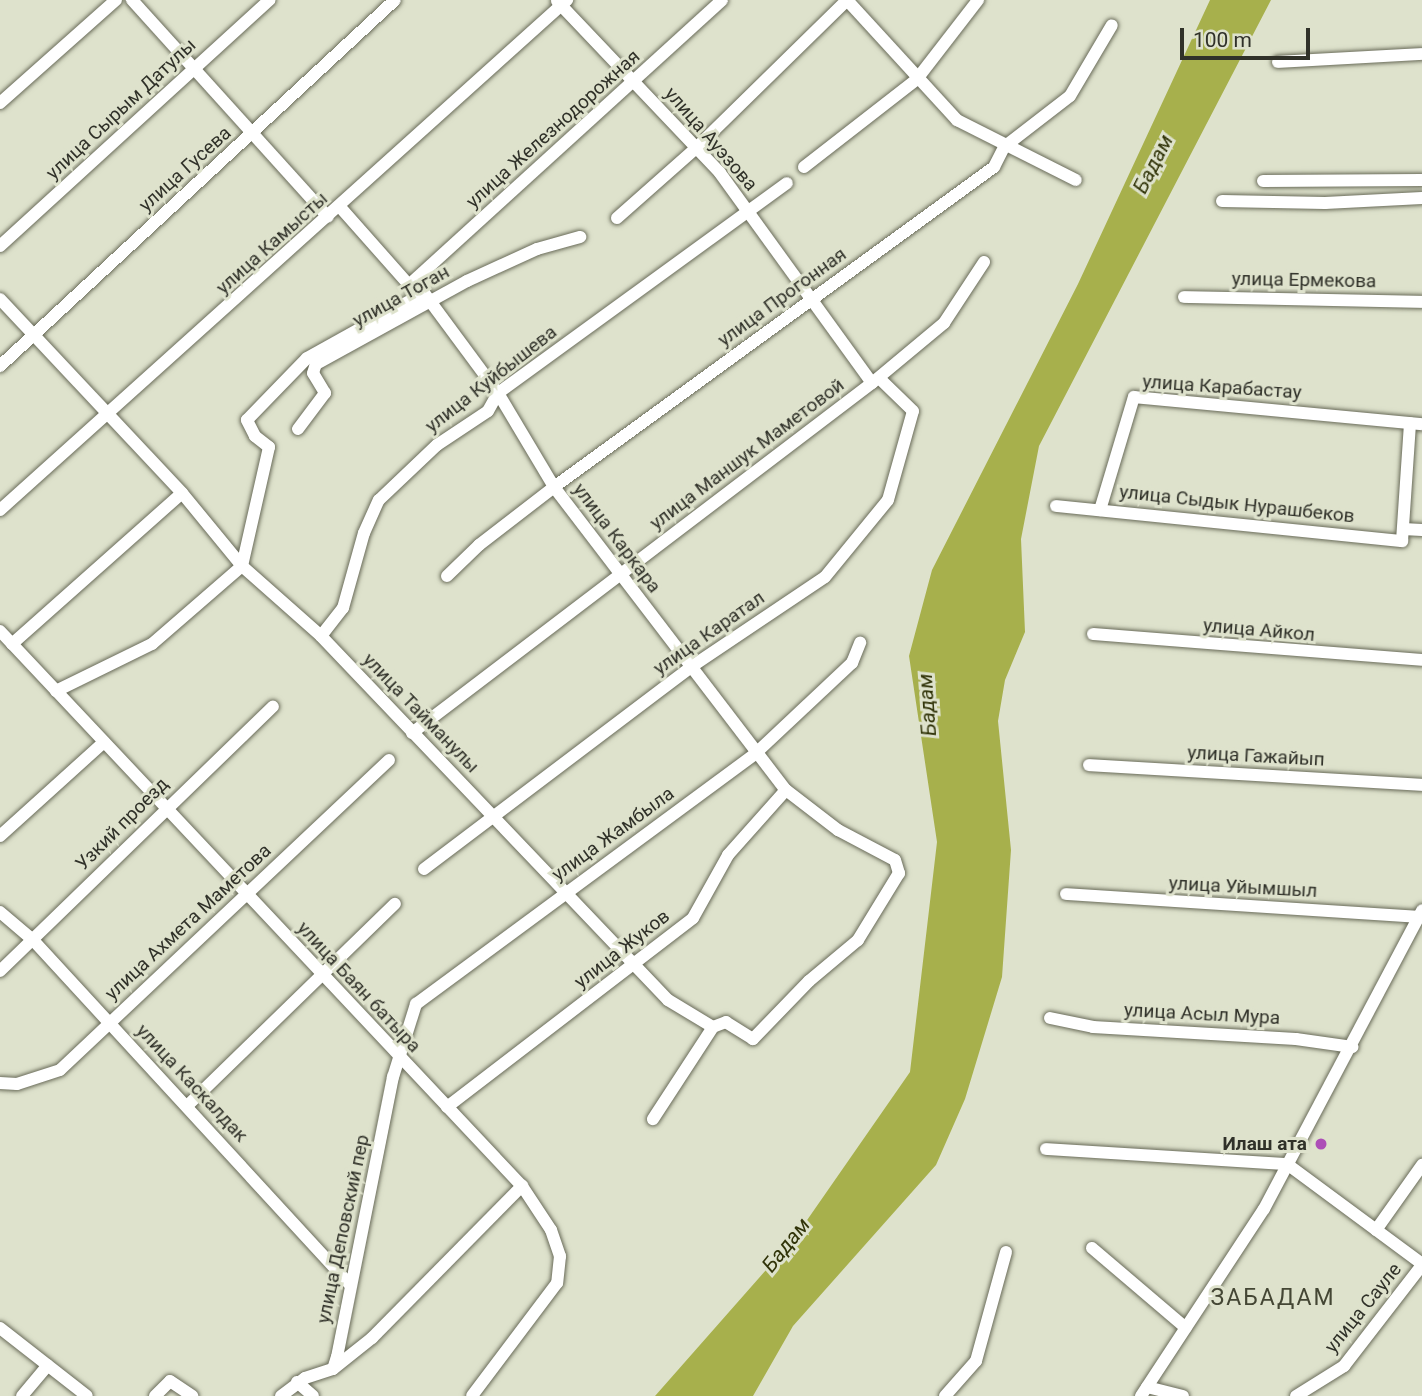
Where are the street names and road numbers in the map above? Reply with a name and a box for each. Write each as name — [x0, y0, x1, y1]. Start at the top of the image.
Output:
street label: улица Сырым Датулы — [41, 34, 201, 184]
street label: улица Железнодорожная — [462, 45, 644, 213]
street label: улица Ауэзова — [660, 83, 762, 195]
street label: улица Гусева — [134, 122, 236, 216]
street label: улица Камысты — [212, 187, 332, 299]
street label: улица Прогонная — [713, 243, 851, 351]
street label: улица Тоган — [349, 260, 453, 332]
street label: улица Ермекова — [1232, 267, 1376, 293]
street label: улица Куйбышева — [421, 321, 561, 437]
street label: улица Карабастау — [1142, 370, 1302, 404]
street label: улица Маншук Маметовой — [645, 373, 849, 535]
street label: улица Каркара — [568, 479, 666, 597]
street label: улица Сыдык Нурашбеков — [1118, 480, 1356, 528]
street label: улица Каратал — [649, 586, 769, 680]
street label: улица Айкол — [1202, 614, 1316, 646]
street label: улица Тайманулы — [358, 648, 484, 778]
street label: улица Гажайып — [1187, 741, 1325, 771]
street label: Узкий проезд — [71, 773, 173, 875]
street label: улица Жамбыла — [548, 782, 678, 886]
street label: улица Ахмета Маметова — [100, 839, 276, 1005]
street label: улица Уйымшыл — [1168, 872, 1318, 902]
street label: улица Жуков — [570, 905, 674, 993]
street label: улица Баян батыра — [292, 917, 426, 1057]
street label: улица Асыл Мура — [1123, 999, 1281, 1029]
street label: улица Каскалдак — [131, 1019, 253, 1147]
street label: улица Деповский пер — [312, 1132, 374, 1326]
street label: улица Сауле — [1320, 1258, 1406, 1358]

